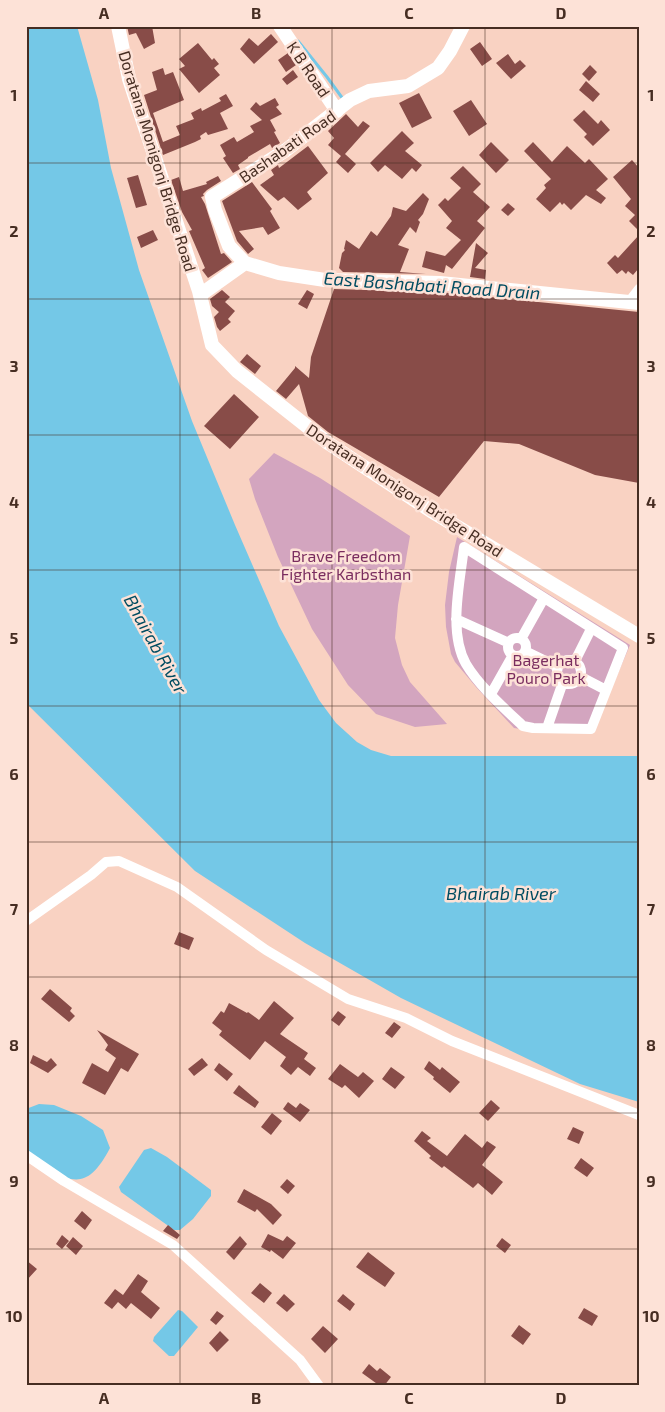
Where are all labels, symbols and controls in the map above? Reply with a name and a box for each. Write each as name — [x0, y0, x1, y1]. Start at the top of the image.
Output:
text: A — [99, 3, 110, 22]
text: B — [251, 3, 261, 22]
text: C — [404, 3, 414, 22]
text: D — [556, 3, 567, 22]
street label: K B Road — [283, 37, 335, 101]
street label: Doratana Monigonj Bridge Road — [114, 48, 201, 274]
text: 1 — [11, 85, 17, 104]
text: 1 — [648, 85, 654, 104]
street label: Bashabati Road — [235, 106, 339, 186]
text: 2 — [9, 221, 19, 240]
text: 2 — [646, 221, 656, 240]
water label: East Bashabati Road Drain — [323, 266, 541, 304]
text: 3 — [9, 356, 19, 375]
text: 3 — [646, 356, 656, 375]
street label: Doratana Monigonj Bridge Road — [303, 419, 507, 561]
text: 4 — [9, 492, 19, 511]
text: 4 — [646, 492, 656, 511]
park label: Brave Freedom Fighter Karbsthan — [281, 546, 411, 583]
water label: Bhairab River — [120, 591, 193, 698]
text: 5 — [10, 628, 19, 647]
text: 5 — [647, 628, 656, 647]
park label: Bagerhat Pouro Park — [506, 650, 586, 687]
text: 6 — [9, 764, 19, 783]
text: 6 — [646, 764, 656, 783]
water label: Bhairab River — [446, 882, 557, 904]
text: 7 — [10, 899, 19, 918]
text: 7 — [647, 899, 656, 918]
text: 8 — [9, 1035, 19, 1054]
text: 8 — [646, 1035, 656, 1054]
text: 9 — [9, 1171, 19, 1190]
text: 9 — [646, 1171, 656, 1190]
text: 10 — [5, 1306, 23, 1325]
text: 10 — [642, 1306, 660, 1325]
text: A — [99, 1388, 110, 1407]
text: B — [251, 1388, 261, 1407]
text: C — [404, 1388, 414, 1407]
text: D — [556, 1388, 567, 1407]

